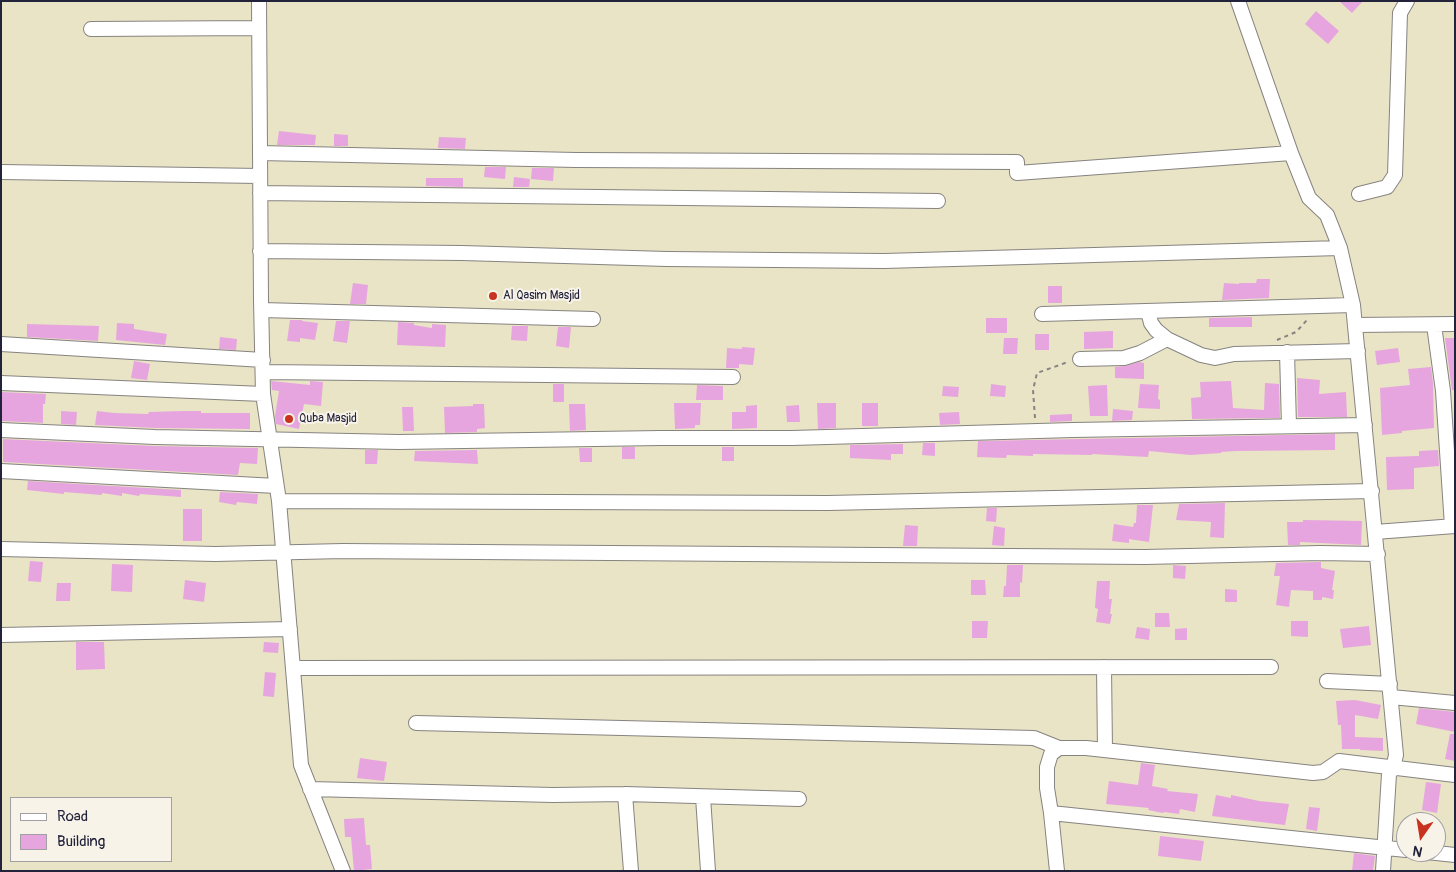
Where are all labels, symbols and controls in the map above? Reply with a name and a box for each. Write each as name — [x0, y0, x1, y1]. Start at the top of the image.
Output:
place label: Al Qasim Masjid — [503, 289, 580, 303]
marker: Al Qasim Masjid — [487, 290, 499, 302]
place label: Quba Masjid — [299, 412, 357, 426]
marker: Quba Masjid — [283, 413, 295, 425]
legend — [10, 797, 172, 862]
text: Road — [57, 807, 88, 826]
north arrow — [1396, 812, 1446, 862]
text: Building — [57, 832, 105, 851]
text: N — [1411, 842, 1424, 860]

